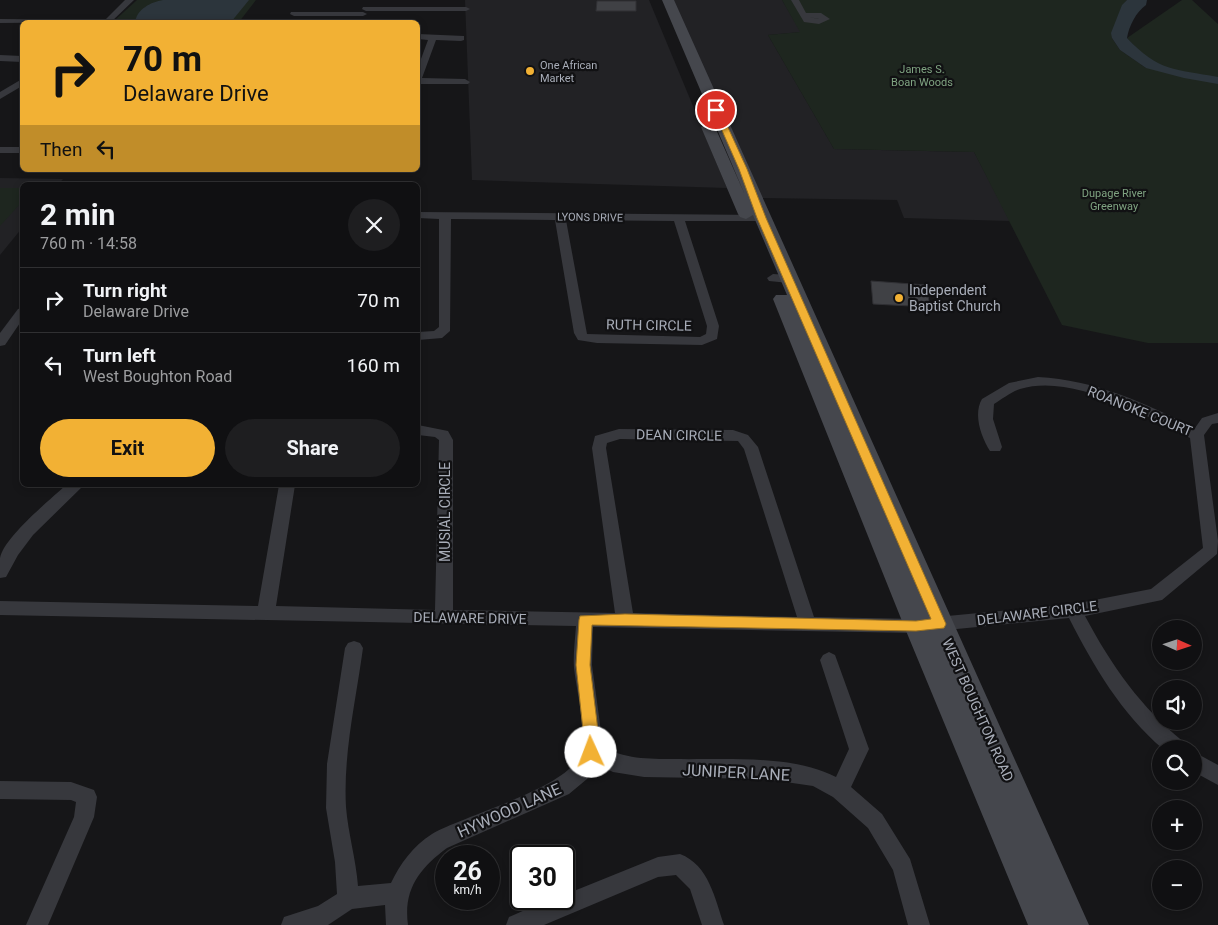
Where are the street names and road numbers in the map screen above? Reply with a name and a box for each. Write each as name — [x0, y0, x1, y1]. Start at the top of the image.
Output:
street label: LYONS DRIVE — [557, 210, 623, 225]
street label: RUTH CIRCLE — [606, 316, 692, 334]
street label: ROANOKE COURT — [1085, 383, 1195, 440]
street label: DEAN CIRCLE — [636, 426, 722, 444]
street label: MUSIAL CIRCLE — [437, 462, 453, 562]
street label: DELAWARE CIRCLE — [976, 598, 1098, 628]
street label: DELAWARE DRIVE — [413, 609, 527, 627]
street label: WEST BOUGHTON ROAD — [939, 636, 1017, 784]
street label: JUNIPER LANE — [682, 760, 790, 785]
street label: HYWOOD LANE — [454, 779, 564, 842]

